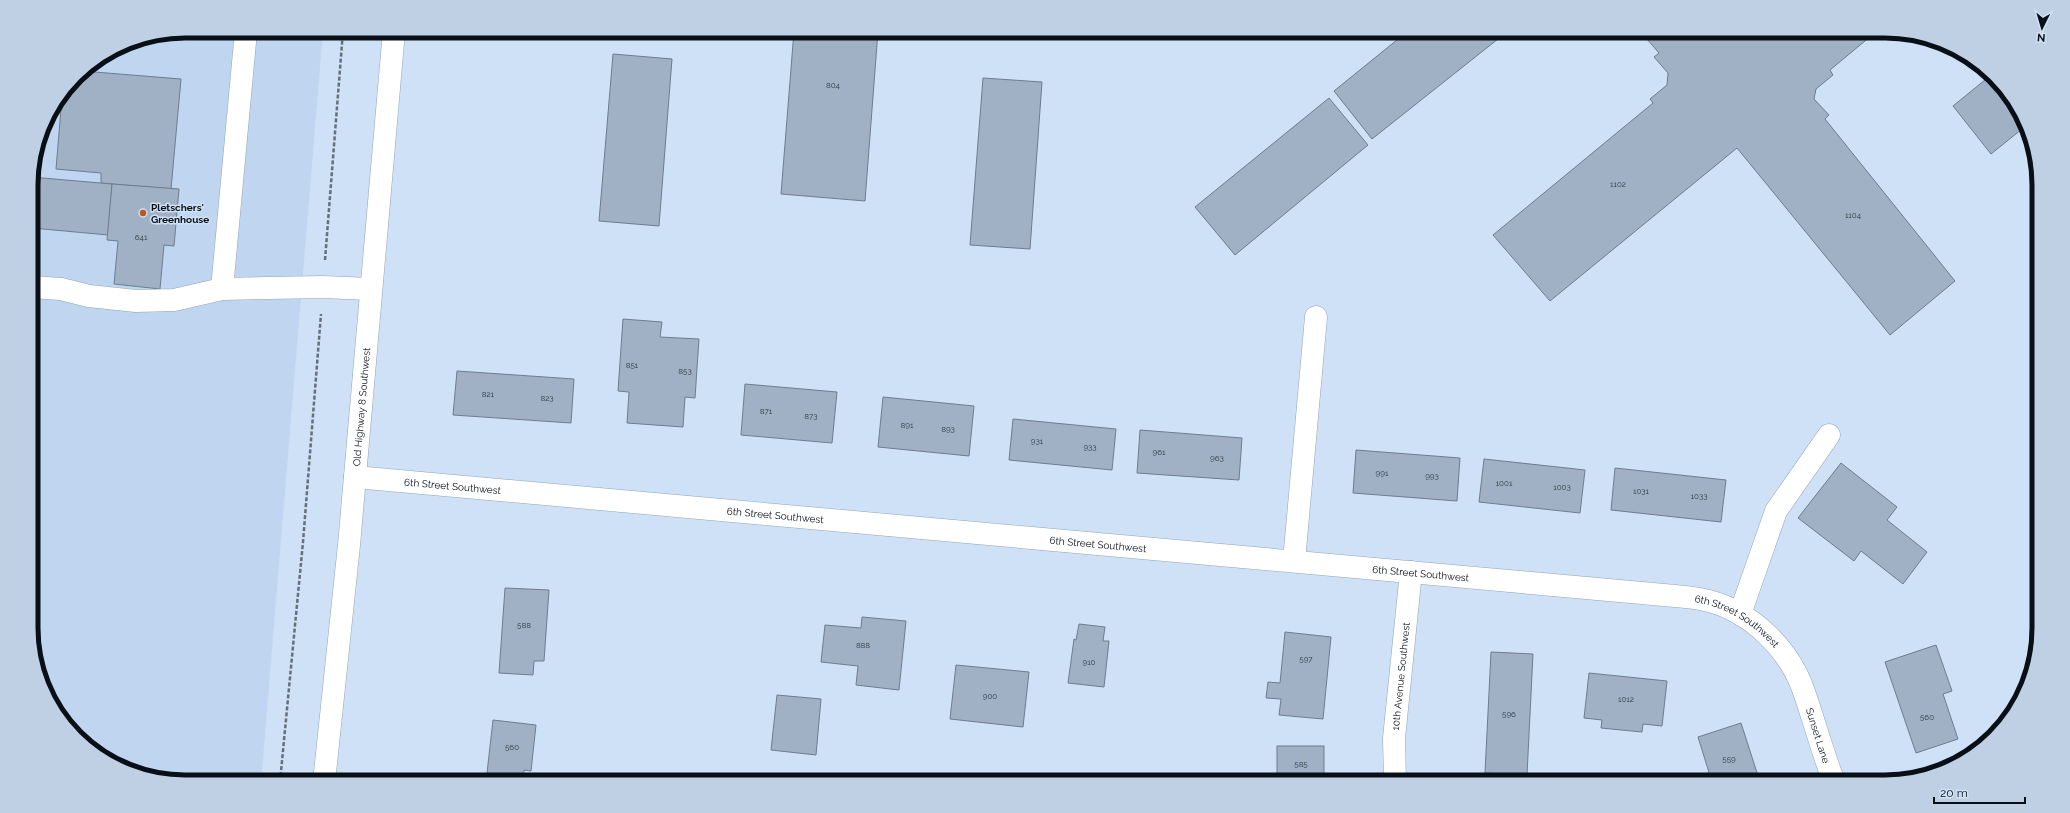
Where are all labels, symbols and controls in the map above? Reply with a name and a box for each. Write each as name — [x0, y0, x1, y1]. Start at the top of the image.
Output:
north arrow — [2022, 8, 2062, 48]
text: N — [2036, 31, 2046, 44]
house number: 804 — [826, 80, 841, 90]
house number: 1102 — [1610, 179, 1626, 189]
place label: Pletschers' Greenhouse — [151, 202, 209, 225]
marker: Pletschers' Greenhouse — [138, 208, 148, 218]
house number: 1104 — [1845, 210, 1862, 220]
house number: 641 — [135, 232, 148, 242]
street label: Old Highway 8 Southwest — [350, 346, 372, 467]
house number: 851 — [626, 360, 639, 370]
house number: 853 — [678, 366, 692, 376]
house number: 821 — [482, 389, 495, 399]
house number: 823 — [540, 393, 554, 403]
house number: 871 — [760, 406, 773, 416]
house number: 873 — [804, 411, 818, 421]
house number: 891 — [901, 420, 914, 430]
house number: 893 — [941, 424, 955, 434]
house number: 931 — [1031, 436, 1044, 446]
house number: 933 — [1083, 442, 1097, 452]
house number: 961 — [1153, 447, 1166, 457]
house number: 963 — [1210, 453, 1224, 463]
house number: 991 — [1376, 468, 1389, 478]
house number: 993 — [1425, 471, 1439, 481]
street label: 6th Street Southwest — [404, 476, 502, 496]
house number: 1001 — [1496, 478, 1513, 488]
house number: 1003 — [1553, 482, 1571, 492]
house number: 1031 — [1633, 486, 1650, 496]
house number: 1033 — [1691, 491, 1707, 501]
street label: 6th Street Southwest — [726, 505, 825, 525]
street label: 6th Street Southwest — [1049, 534, 1148, 554]
street label: 6th Street Southwest — [1372, 563, 1470, 583]
street label: 6th Street Southwest — [1694, 593, 1782, 650]
house number: 588 — [517, 620, 531, 630]
street label: 10th Avenue Southwest — [1389, 621, 1411, 731]
house number: 888 — [856, 640, 870, 650]
house number: 597 — [1299, 654, 1313, 664]
house number: 910 — [1082, 657, 1096, 667]
house number: 900 — [983, 691, 997, 701]
house number: 1012 — [1618, 694, 1634, 704]
street label: Sunset Lane — [1804, 706, 1832, 765]
house number: 596 — [1502, 709, 1516, 719]
house number: 560 — [1920, 712, 1934, 722]
house number: 560 — [505, 742, 519, 752]
house number: 559 — [1722, 754, 1736, 764]
house number: 585 — [1294, 759, 1308, 769]
scale bar — [1934, 779, 2025, 805]
text: 20 m — [1940, 786, 1968, 800]

